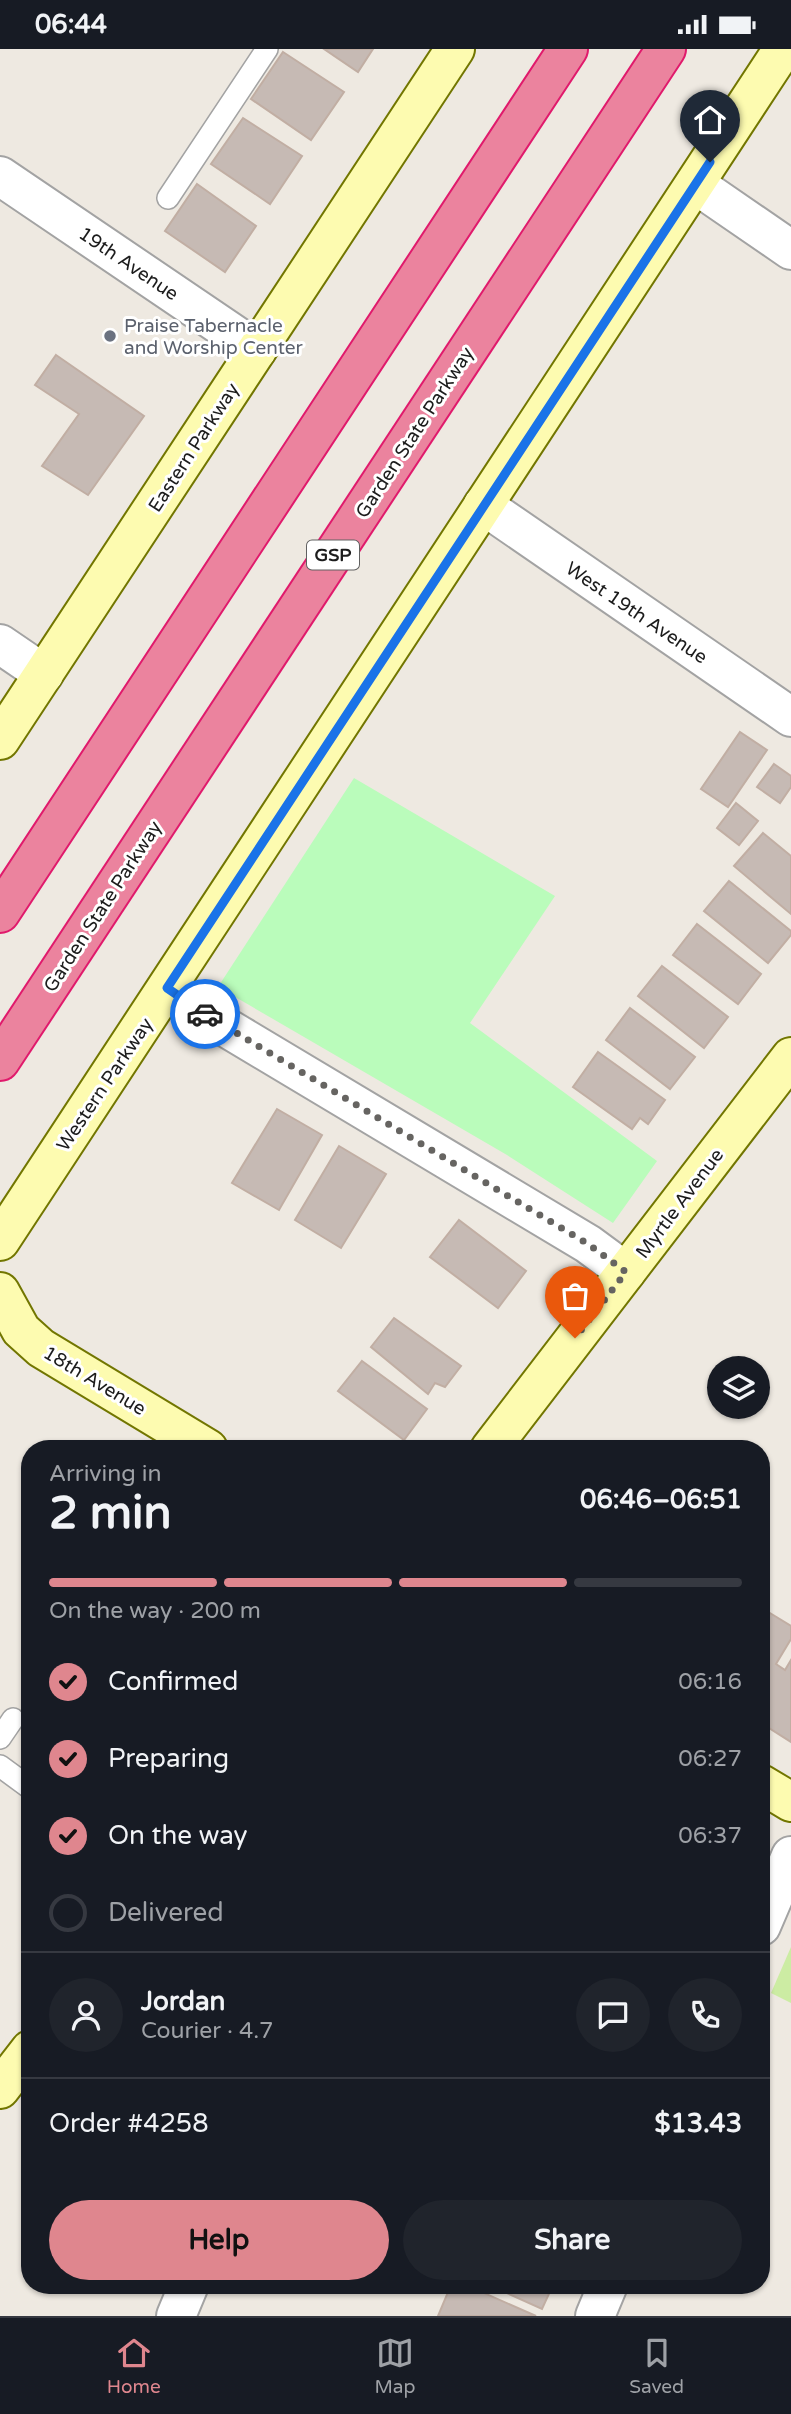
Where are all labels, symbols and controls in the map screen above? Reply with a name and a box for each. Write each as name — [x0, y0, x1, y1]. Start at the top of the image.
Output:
text: 06:44 — [35, 9, 107, 40]
pin — [680, 90, 740, 162]
icon: home — [691, 101, 729, 139]
street label: 19th Avenue — [74, 222, 183, 305]
place label: Praise Tabernacle and Worship Center — [124, 315, 304, 359]
marker: Praise Tabernacle and Worship Center — [102, 328, 118, 344]
street label: Garden State Parkway — [351, 343, 478, 522]
street label: Eastern Parkway — [144, 379, 244, 516]
road number: GSP — [307, 541, 359, 569]
street label: West 19th Avenue — [561, 557, 711, 668]
street label: Garden State Parkway — [39, 817, 166, 996]
courier — [170, 979, 240, 1049]
icon: car — [186, 995, 224, 1033]
street label: Western Parkway — [52, 1014, 158, 1155]
street label: Myrtle Avenue — [631, 1145, 728, 1263]
pin — [545, 1266, 605, 1338]
icon: bag — [556, 1277, 594, 1315]
street label: 18th Avenue — [39, 1342, 150, 1420]
map controls — [707, 1356, 770, 1419]
button: layers — [707, 1356, 770, 1419]
text: Arriving in — [49, 1460, 162, 1488]
text: 06:46–06:51 — [580, 1484, 742, 1515]
text: 2 min — [49, 1486, 172, 1541]
text: On the way · 200 m — [49, 1597, 261, 1625]
icon: check — [49, 1663, 87, 1701]
text: Confirmed — [108, 1666, 238, 1697]
text: 06:16 — [678, 1668, 742, 1696]
icon: check — [49, 1740, 87, 1778]
text: Preparing — [108, 1743, 229, 1774]
text: 06:27 — [678, 1745, 742, 1773]
icon: check — [49, 1817, 87, 1855]
text: On the way — [108, 1820, 248, 1851]
text: 06:37 — [678, 1822, 742, 1850]
text: Delivered — [108, 1897, 224, 1928]
button: person — [49, 1978, 123, 2052]
button: chat — [576, 1978, 650, 2052]
button: phone — [668, 1978, 742, 2052]
text: Jordan — [141, 1986, 225, 2017]
text: Courier · 4.7 — [141, 2017, 274, 2045]
text: Order #4258 — [49, 2108, 209, 2139]
text: $13.43 — [654, 2108, 742, 2139]
button: Help — [49, 2200, 389, 2280]
button: Share — [403, 2200, 742, 2280]
tab: Home — [107, 2334, 161, 2398]
tab: Map — [374, 2334, 415, 2398]
tab: Saved — [629, 2334, 684, 2398]

